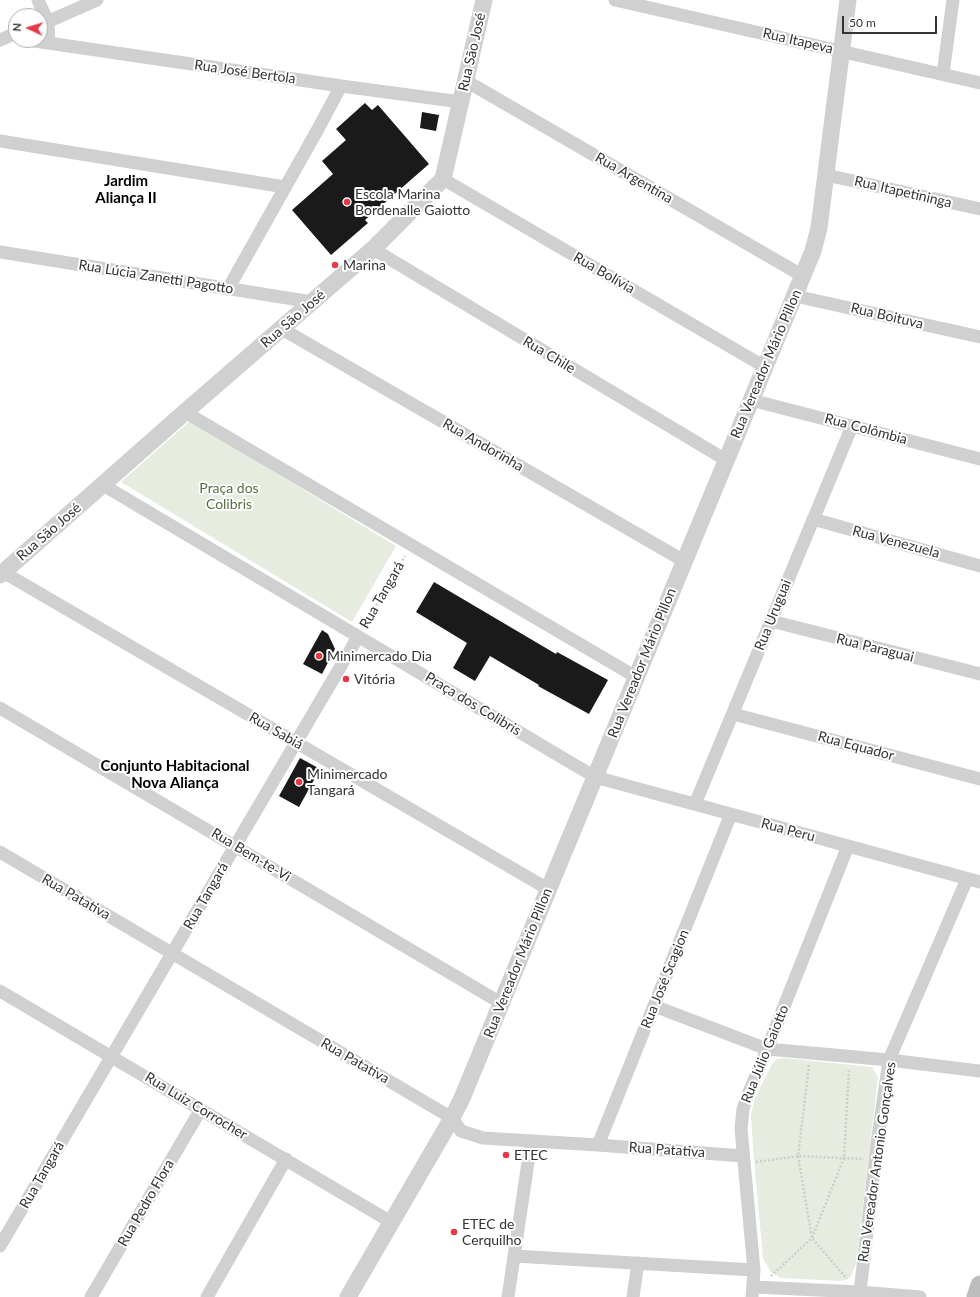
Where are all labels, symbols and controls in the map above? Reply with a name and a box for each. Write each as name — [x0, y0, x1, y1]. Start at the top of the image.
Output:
north arrow — [8, 8, 48, 48]
scale bar — [844, 8, 939, 34]
street label: Rua São José — [455, 11, 489, 93]
text: 50 m — [849, 15, 876, 30]
text: N — [10, 23, 23, 32]
street label: Rua Itapeva — [761, 25, 835, 57]
street label: Rua José Bertola — [193, 57, 297, 87]
street label: Rua Argentina — [592, 149, 676, 207]
district label: Jardim Aliança II — [95, 172, 157, 207]
street label: Rua Itapetininga — [853, 173, 953, 211]
place label: Escola Marina Bordenalle Gaiotto — [355, 186, 470, 218]
marker: Escola Marina Bordenalle Gaiotto — [342, 197, 352, 207]
street label: Rua Bolívia — [570, 249, 638, 297]
street label: Rua Lúcia Zanetti Pagotto — [77, 256, 235, 298]
place label: Marina — [343, 257, 386, 273]
marker: Marina — [330, 260, 340, 270]
street label: Rua São José — [257, 286, 329, 352]
street label: Rua Vereador Mário Pillon — [727, 287, 805, 441]
street label: Rua Boituva — [849, 300, 925, 332]
street label: Rua Chile — [520, 333, 578, 377]
street label: Rua Colômbia — [823, 410, 909, 448]
street label: Rua Andorinha — [439, 415, 527, 475]
park label: Praça dos Colibris — [199, 480, 259, 512]
street label: Rua São José — [13, 499, 85, 565]
street label: Rua Venezuela — [851, 522, 941, 562]
street label: Rua Tangará — [356, 559, 408, 631]
street label: Rua Uruguai — [751, 577, 795, 653]
street label: Rua Vereador Mário Pillon — [604, 586, 680, 740]
street label: Rua Paraguai — [834, 630, 916, 666]
place label: Minimercado Dia — [327, 648, 432, 664]
marker: Minimercado Dia — [314, 651, 324, 661]
street label: Praça dos Colibris — [422, 669, 524, 739]
place label: Vitória — [354, 671, 395, 687]
marker: Vitória — [341, 674, 351, 684]
street label: Rua Sabiá — [246, 709, 306, 753]
street label: Rua Equador — [816, 728, 896, 764]
district label: Conjunto Habitacional Nova Aliança — [100, 757, 250, 792]
place label: Minimercado Tangará — [307, 766, 388, 798]
marker: Minimercado Tangará — [294, 777, 304, 787]
street label: Rua Peru — [759, 815, 817, 845]
street label: Rua Bem-te-Vi — [208, 825, 294, 885]
street label: Rua Tangará — [180, 860, 232, 932]
street label: Rua Patativa — [39, 871, 113, 923]
street label: Rua Vereador Mário Pillon — [480, 886, 556, 1040]
street label: Rua José Scagion — [638, 927, 692, 1031]
street label: Rua Júlio Gaiotto — [738, 1002, 792, 1106]
street label: Rua Patativa — [318, 1035, 392, 1087]
street label: Rua Vereador Antonio Gonçalves — [855, 1061, 899, 1263]
street label: Rua Luiz Corrocher — [142, 1069, 250, 1143]
street label: Rua Tangará — [16, 1139, 68, 1211]
street label: Rua Patativa — [628, 1139, 706, 1161]
place label: ETEC — [514, 1147, 548, 1163]
marker: ETEC — [501, 1150, 511, 1160]
street label: Rua Pedro Flora — [114, 1157, 178, 1249]
place label: ETEC de Cerquilho — [462, 1216, 521, 1248]
marker: ETEC de Cerquilho — [449, 1227, 459, 1237]

